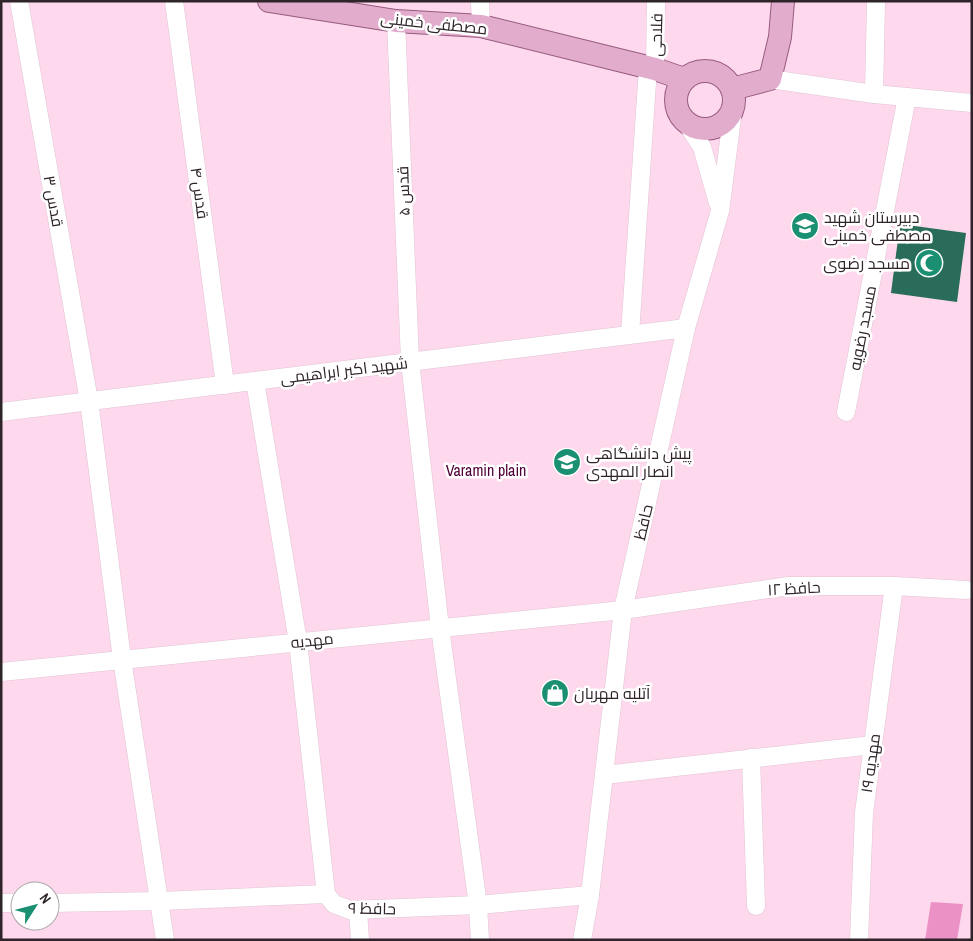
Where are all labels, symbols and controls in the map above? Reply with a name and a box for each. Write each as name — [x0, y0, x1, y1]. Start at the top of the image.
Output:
street label: مصطفی خمینی — [380, 6, 488, 40]
street label: فلاحی — [645, 13, 667, 57]
street label: قدس ۴ — [185, 166, 215, 220]
street label: قدس ۵ — [391, 166, 415, 216]
street label: قدس ۳ — [39, 173, 69, 229]
place label: دبیرستان شهید مصطفی خمینی — [824, 206, 931, 246]
school or university icon: دبیرستان شهید مصطفی خمینی — [790, 211, 820, 241]
mosque icon: مسجد رضوی — [914, 248, 944, 278]
place label: مسجد رضوی — [823, 252, 910, 274]
street label: مسجد رضویه — [843, 284, 881, 372]
street label: شهید اکبر ابراهیمی — [279, 351, 409, 389]
place label: پیش دانشگاهی انصار المهدی — [586, 442, 692, 482]
school or university icon: پیش دانشگاهی انصار المهدی — [552, 447, 582, 477]
park label: Varamin plain — [446, 459, 526, 481]
street label: حافظ — [628, 502, 658, 542]
street label: حافظ ۱۲ — [767, 576, 821, 600]
street label: مهدیه — [290, 627, 334, 653]
shop icon: آتلیه مهربان — [540, 678, 570, 708]
place label: آتلیه مهربان — [574, 682, 651, 704]
street label: مهدیه ۱۹ — [855, 732, 885, 794]
north arrow — [10, 881, 60, 931]
text: N — [36, 890, 55, 907]
street label: حافظ ۹ — [348, 897, 396, 919]

